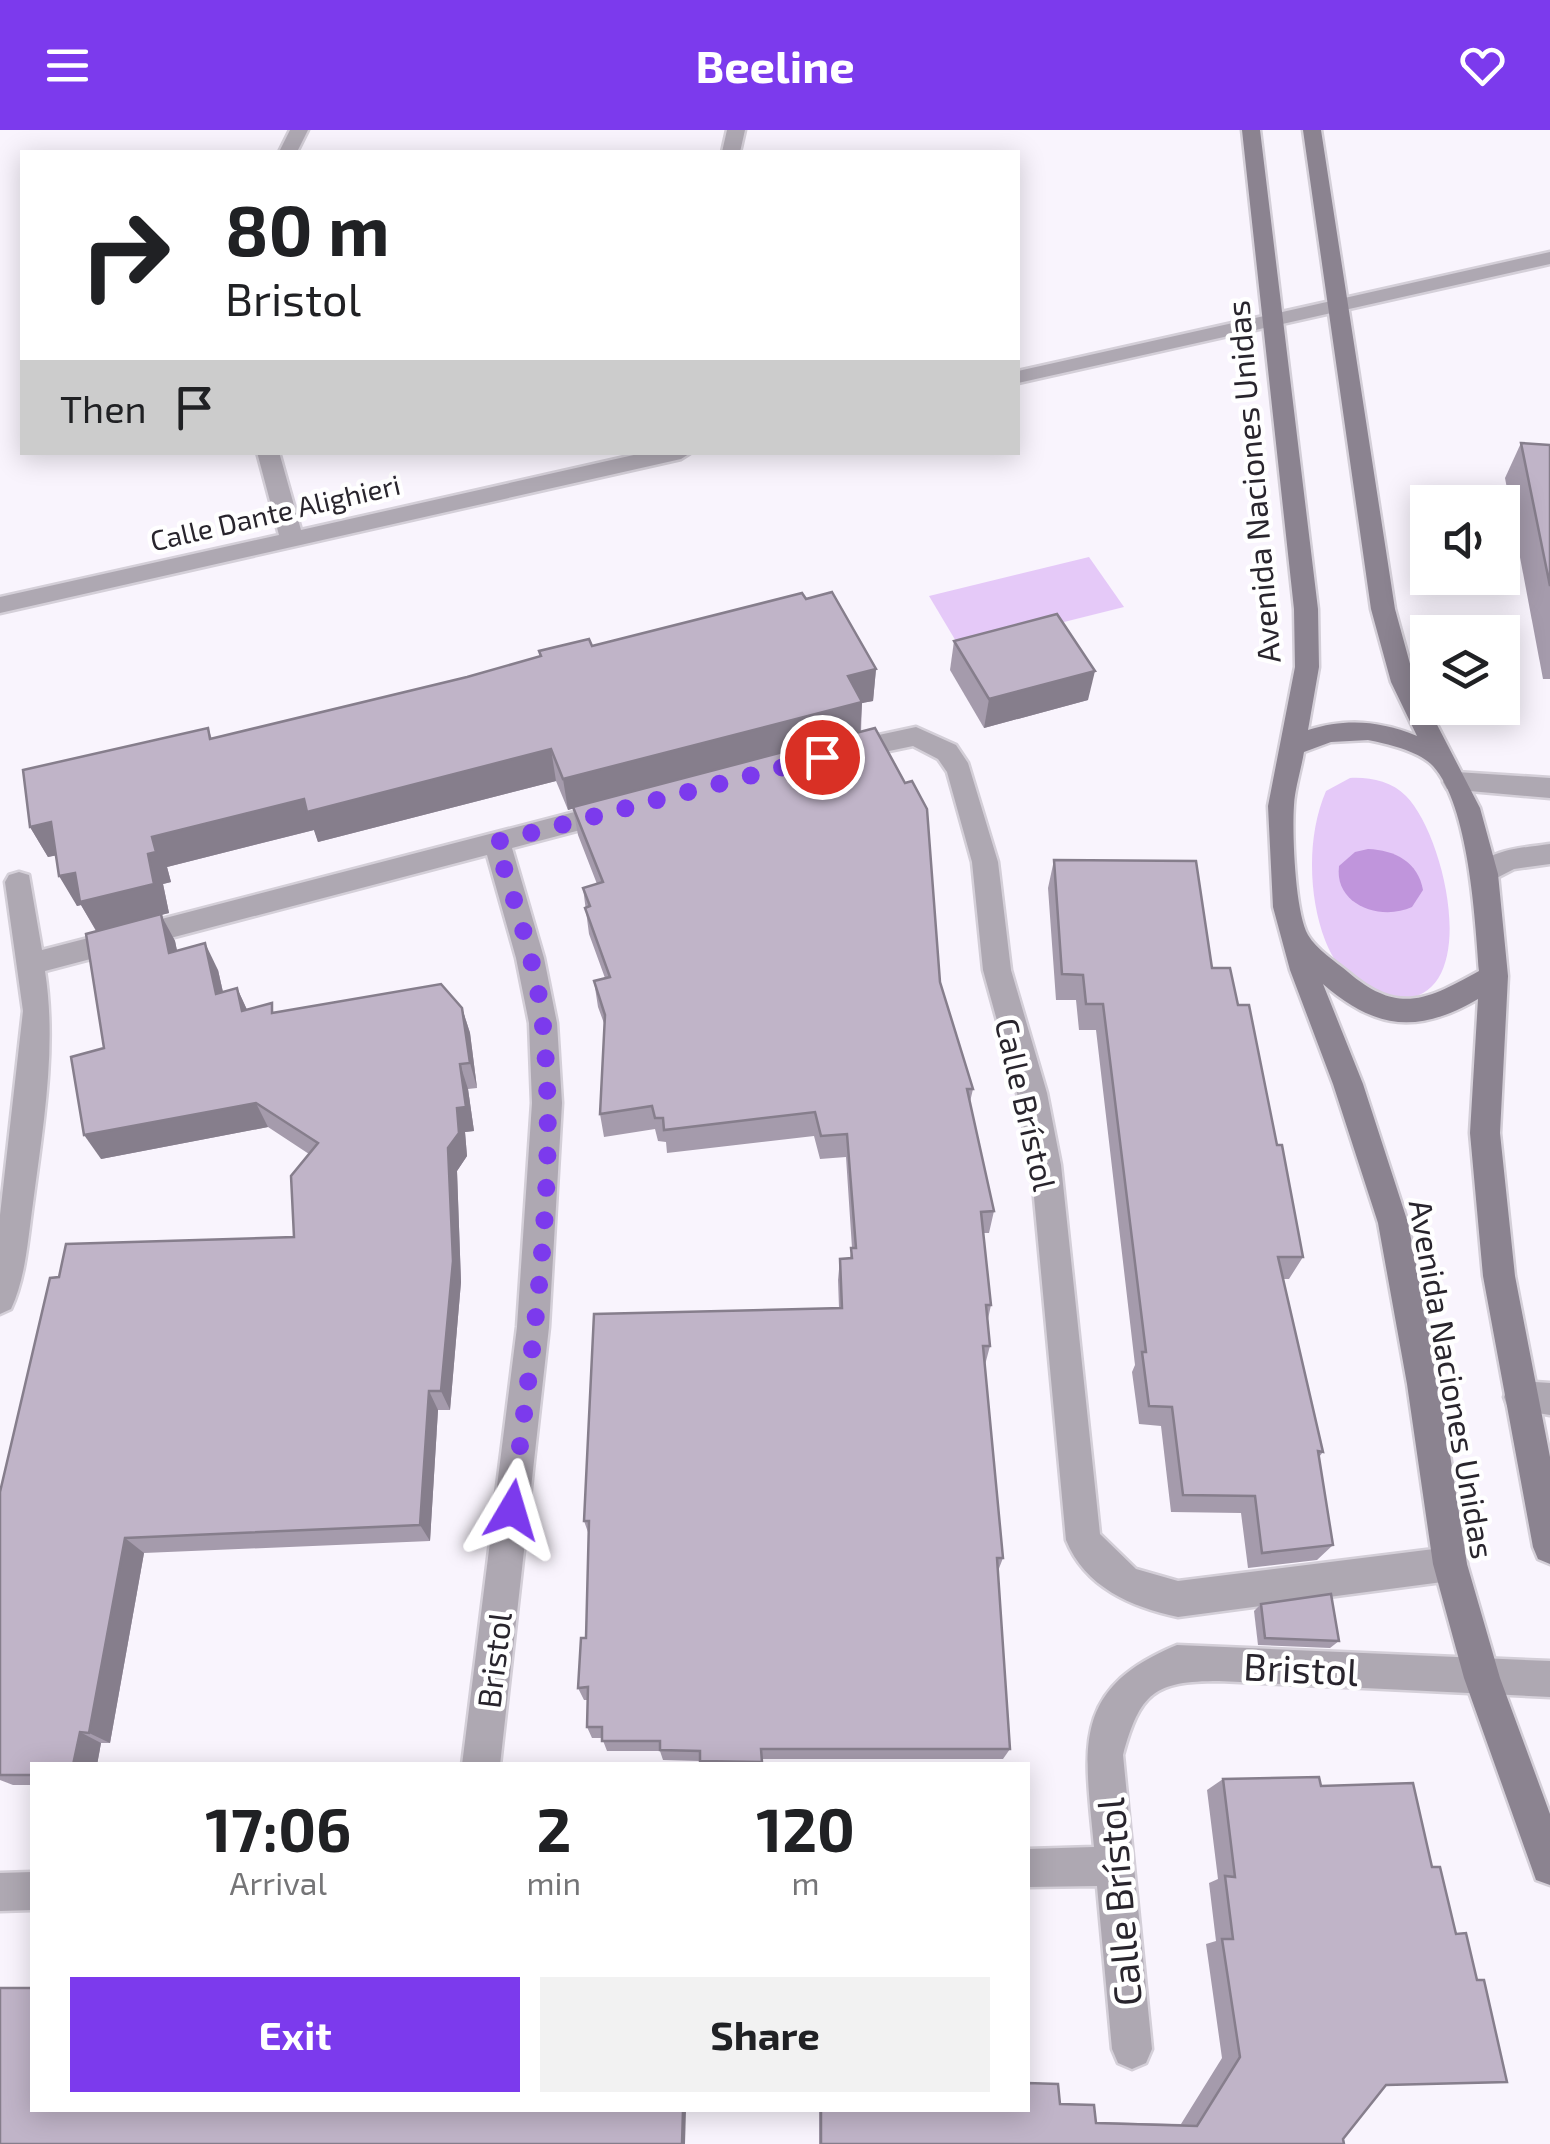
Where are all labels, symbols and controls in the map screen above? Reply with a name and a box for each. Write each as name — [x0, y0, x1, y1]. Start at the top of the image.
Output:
icon: menu — [40, 38, 95, 93]
text: Beeline — [695, 38, 855, 92]
icon: heart — [1455, 38, 1510, 93]
text: 80 m — [225, 186, 390, 270]
icon: right — [60, 190, 190, 320]
text: Bristol — [225, 271, 361, 325]
street label: Avenida Naciones Unidas — [1217, 299, 1287, 665]
icon: arrive — [167, 380, 222, 435]
text: Then — [60, 385, 147, 431]
street label: Calle Dante Alighieri — [147, 467, 403, 557]
map controls — [1410, 485, 1520, 725]
button: sound — [1410, 485, 1520, 595]
button: layers — [1410, 615, 1520, 725]
pin — [780, 715, 865, 800]
icon: arrive — [795, 730, 850, 785]
street label: Calle Brístol — [989, 1014, 1065, 1194]
street label: Avenida Naciones Unidas — [1403, 1197, 1503, 1561]
position arrow — [460, 1458, 564, 1562]
street label: Bristol — [468, 1609, 518, 1710]
street label: Bristol — [1242, 1642, 1360, 1694]
text: 17:06 — [205, 1792, 351, 1864]
text: 2 — [536, 1792, 571, 1864]
text: 120 — [756, 1792, 855, 1864]
street label: Calle Brístol — [1086, 1796, 1150, 2008]
text: Arrival — [230, 1863, 327, 1901]
text: min — [527, 1863, 581, 1901]
text: m — [792, 1863, 820, 1901]
button: Exit — [70, 1977, 520, 2092]
button: Share — [540, 1977, 990, 2092]

